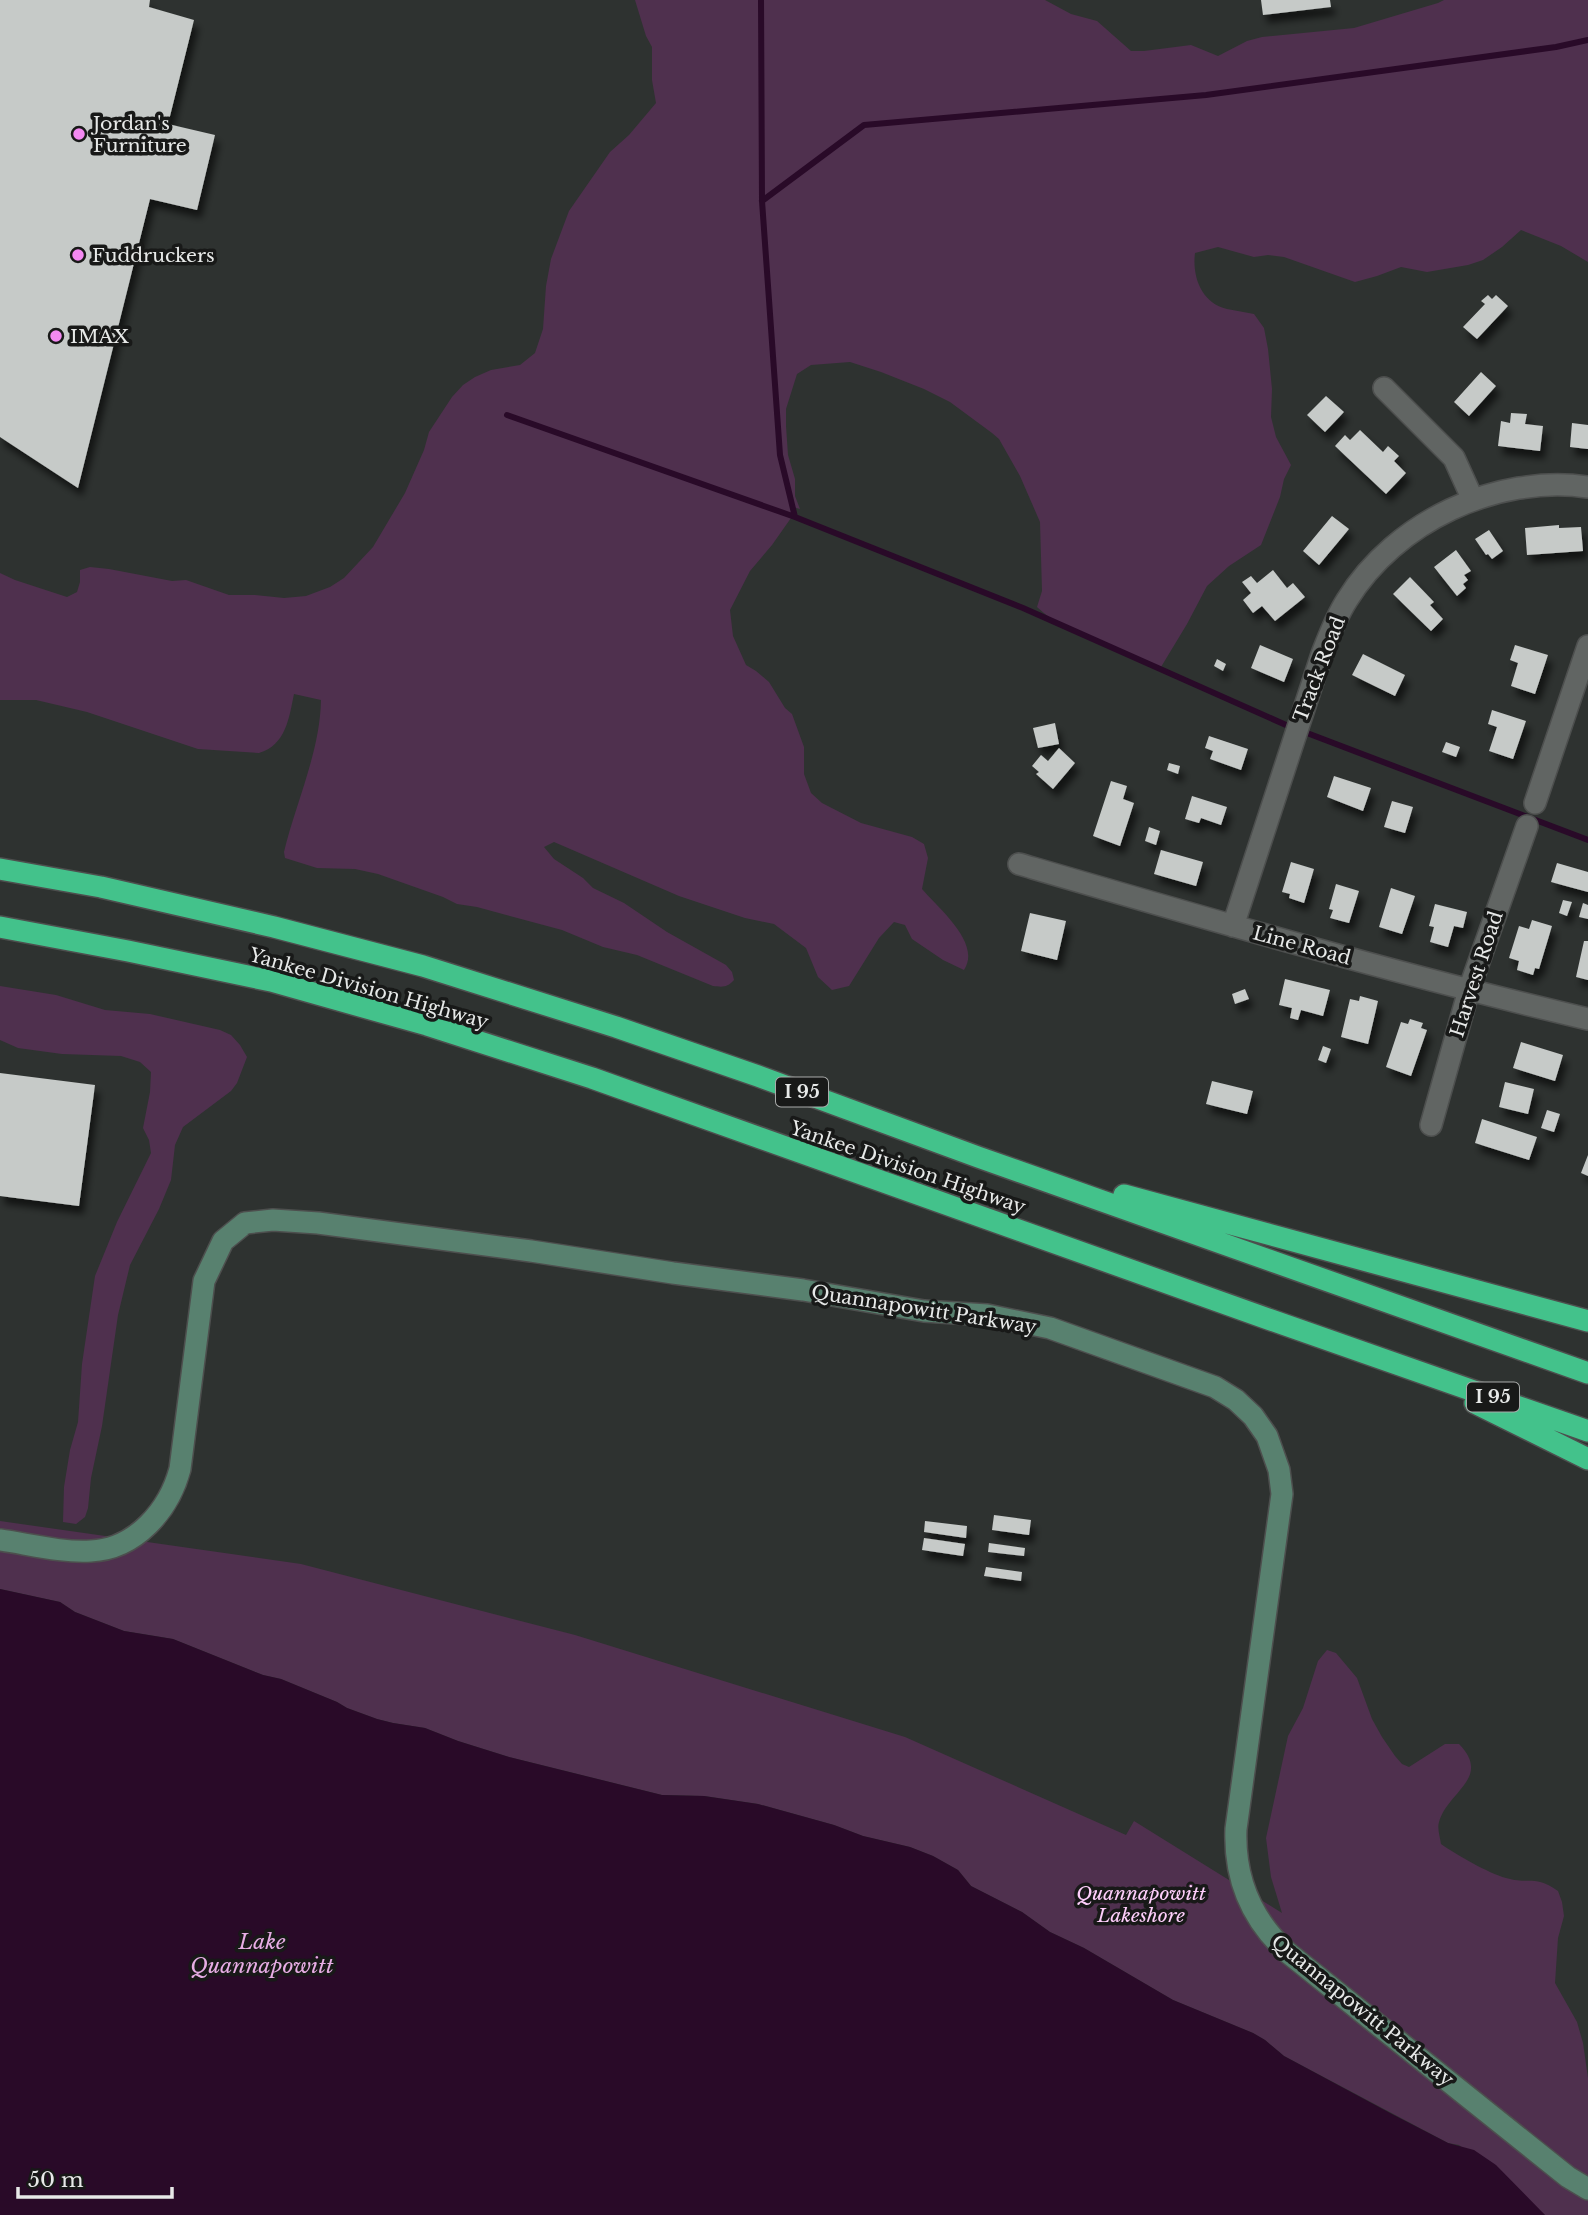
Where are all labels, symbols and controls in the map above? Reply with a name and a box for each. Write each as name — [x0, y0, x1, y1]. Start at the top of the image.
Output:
place label: Jordan's Furniture — [90, 112, 187, 157]
marker: Jordan's Furniture — [71, 126, 87, 142]
place label: Fuddruckers — [92, 244, 215, 267]
marker: Fuddruckers — [70, 247, 86, 263]
place label: IMAX — [70, 325, 129, 348]
marker: IMAX — [48, 328, 64, 344]
street label: Track Road — [1289, 613, 1350, 725]
street label: Harvest Road — [1445, 908, 1508, 1040]
street label: Line Road — [1250, 921, 1353, 970]
street label: Yankee Division Highway — [246, 943, 491, 1034]
road number: I 95 — [776, 1078, 828, 1106]
street label: Yankee Division Highway — [786, 1116, 1029, 1219]
street label: Quannapowitt Parkway — [810, 1280, 1038, 1339]
road number: I 95 — [1467, 1382, 1519, 1412]
park label: Quannapowitt Lakeshore — [1076, 1882, 1206, 1927]
water label: Lake Quannapowitt — [190, 1929, 334, 1979]
street label: Quannapowitt Parkway — [1267, 1930, 1458, 2091]
scale bar — [18, 2156, 172, 2200]
text: 50 m — [28, 2167, 84, 2193]

